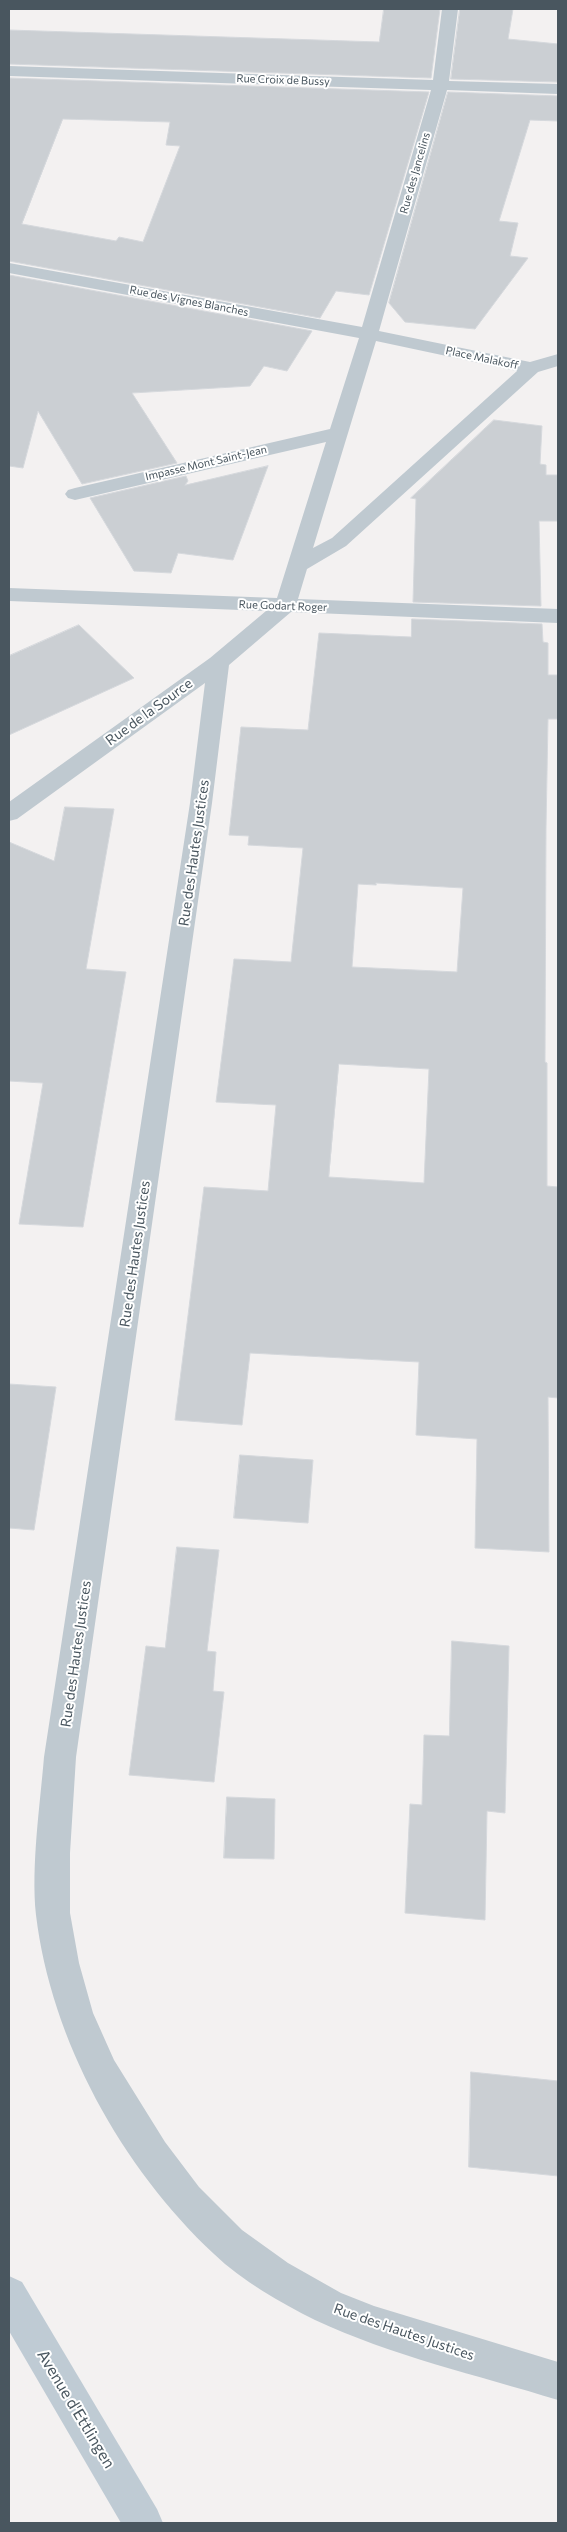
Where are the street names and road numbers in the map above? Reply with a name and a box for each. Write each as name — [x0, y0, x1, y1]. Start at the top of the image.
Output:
street label: Rue Croix de Bussy — [236, 72, 330, 88]
street label: Rue des Jancelins — [397, 131, 433, 215]
street label: Rue des Vignes Blanches — [129, 283, 249, 319]
street label: Place Malakoff — [444, 344, 520, 372]
street label: Impasse Mont Saint-Jean — [144, 443, 268, 483]
street label: Rue Godart Roger — [238, 598, 328, 614]
street label: Rue de la Source — [102, 675, 196, 749]
street label: Rue des Hautes Justices — [175, 779, 213, 927]
street label: Rue des Hautes Justices — [116, 1180, 154, 1328]
street label: Rue des Hautes Justices — [57, 1580, 95, 1728]
street label: Rue des Hautes Justices — [331, 2300, 477, 2364]
street label: Avenue d'Ettlingen — [33, 2346, 119, 2472]

